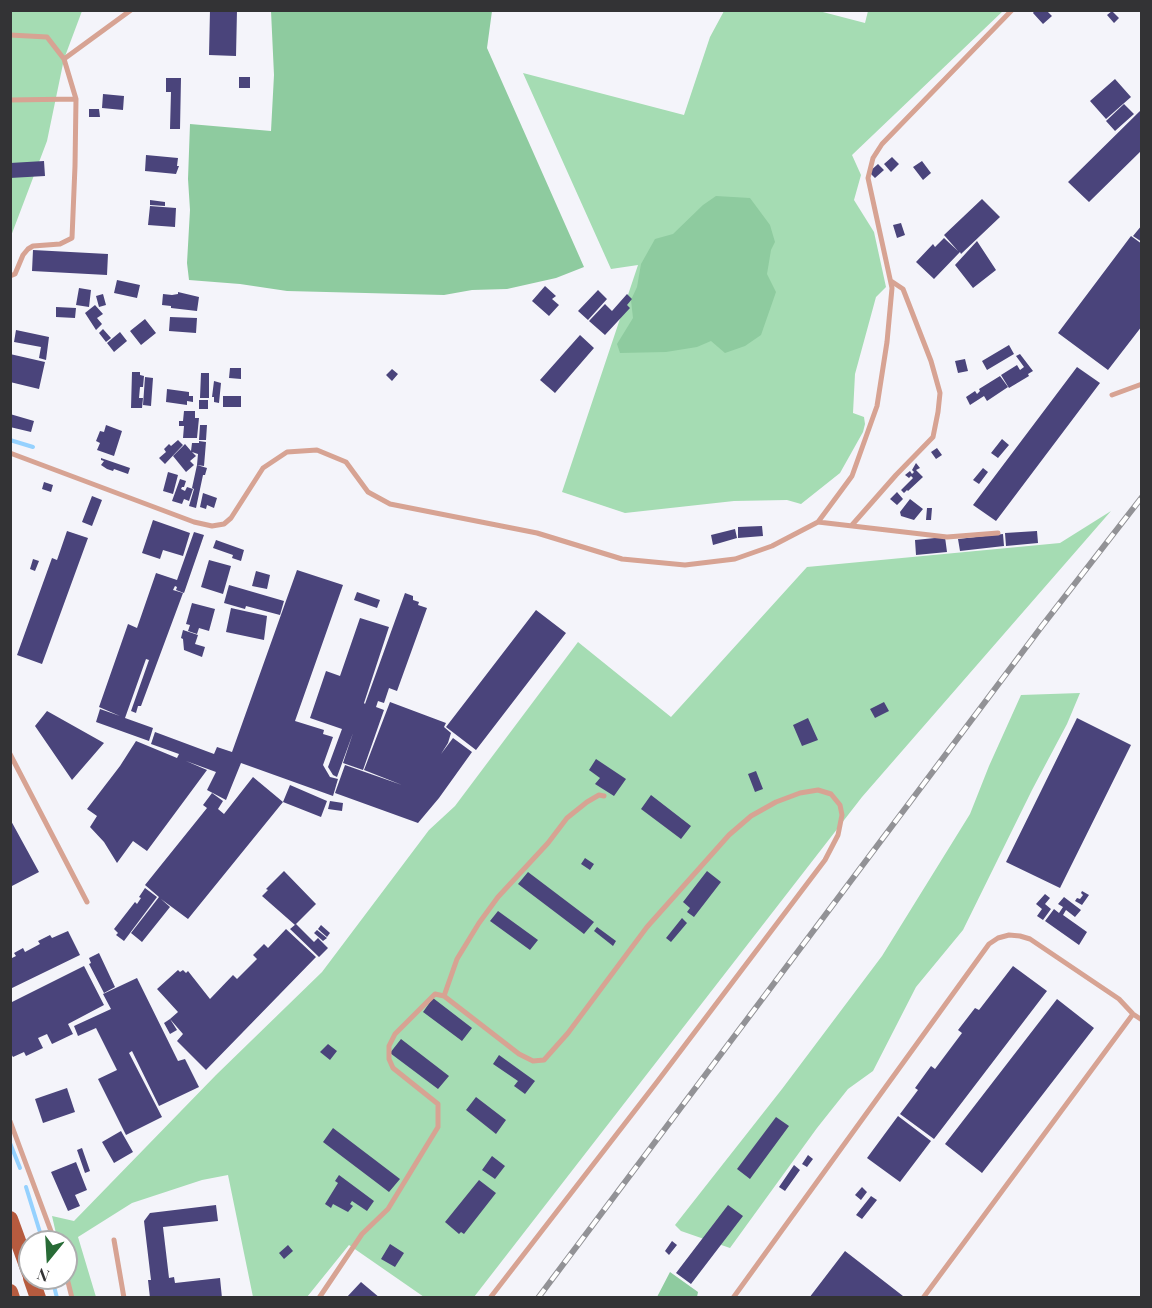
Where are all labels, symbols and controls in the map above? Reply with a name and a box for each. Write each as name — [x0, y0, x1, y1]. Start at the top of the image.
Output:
north arrow — [18, 1230, 78, 1290]
text: N — [34, 1264, 52, 1287]

